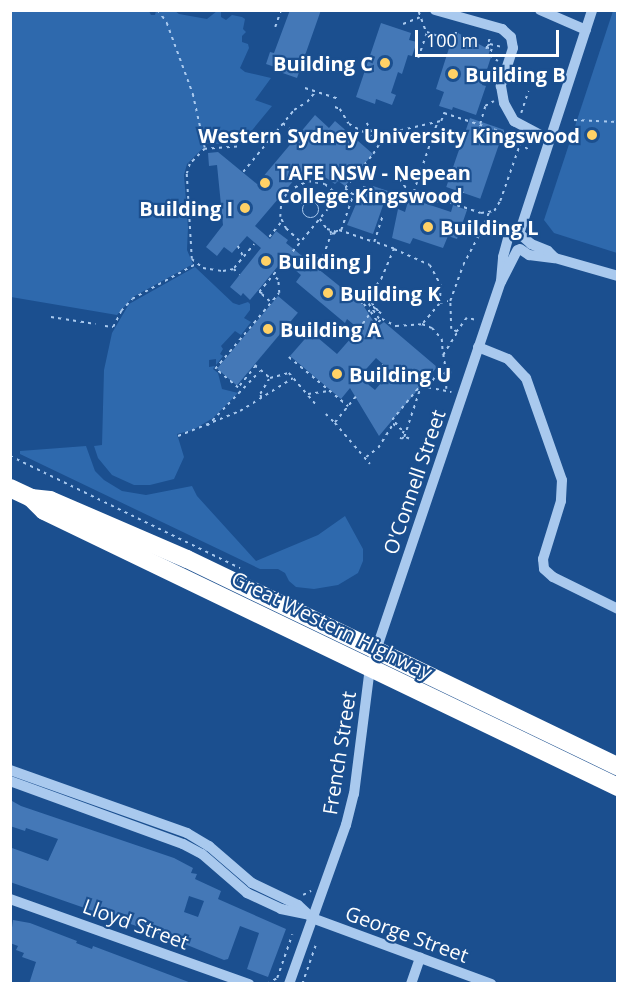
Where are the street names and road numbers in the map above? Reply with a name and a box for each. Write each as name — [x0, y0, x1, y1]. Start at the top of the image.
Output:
street label: O'Connell Street — [378, 406, 450, 558]
street label: Great Western Highway — [228, 566, 436, 684]
street label: French Street — [317, 689, 361, 817]
street label: Lloyd Street — [80, 894, 192, 954]
street label: George Street — [342, 901, 472, 967]

